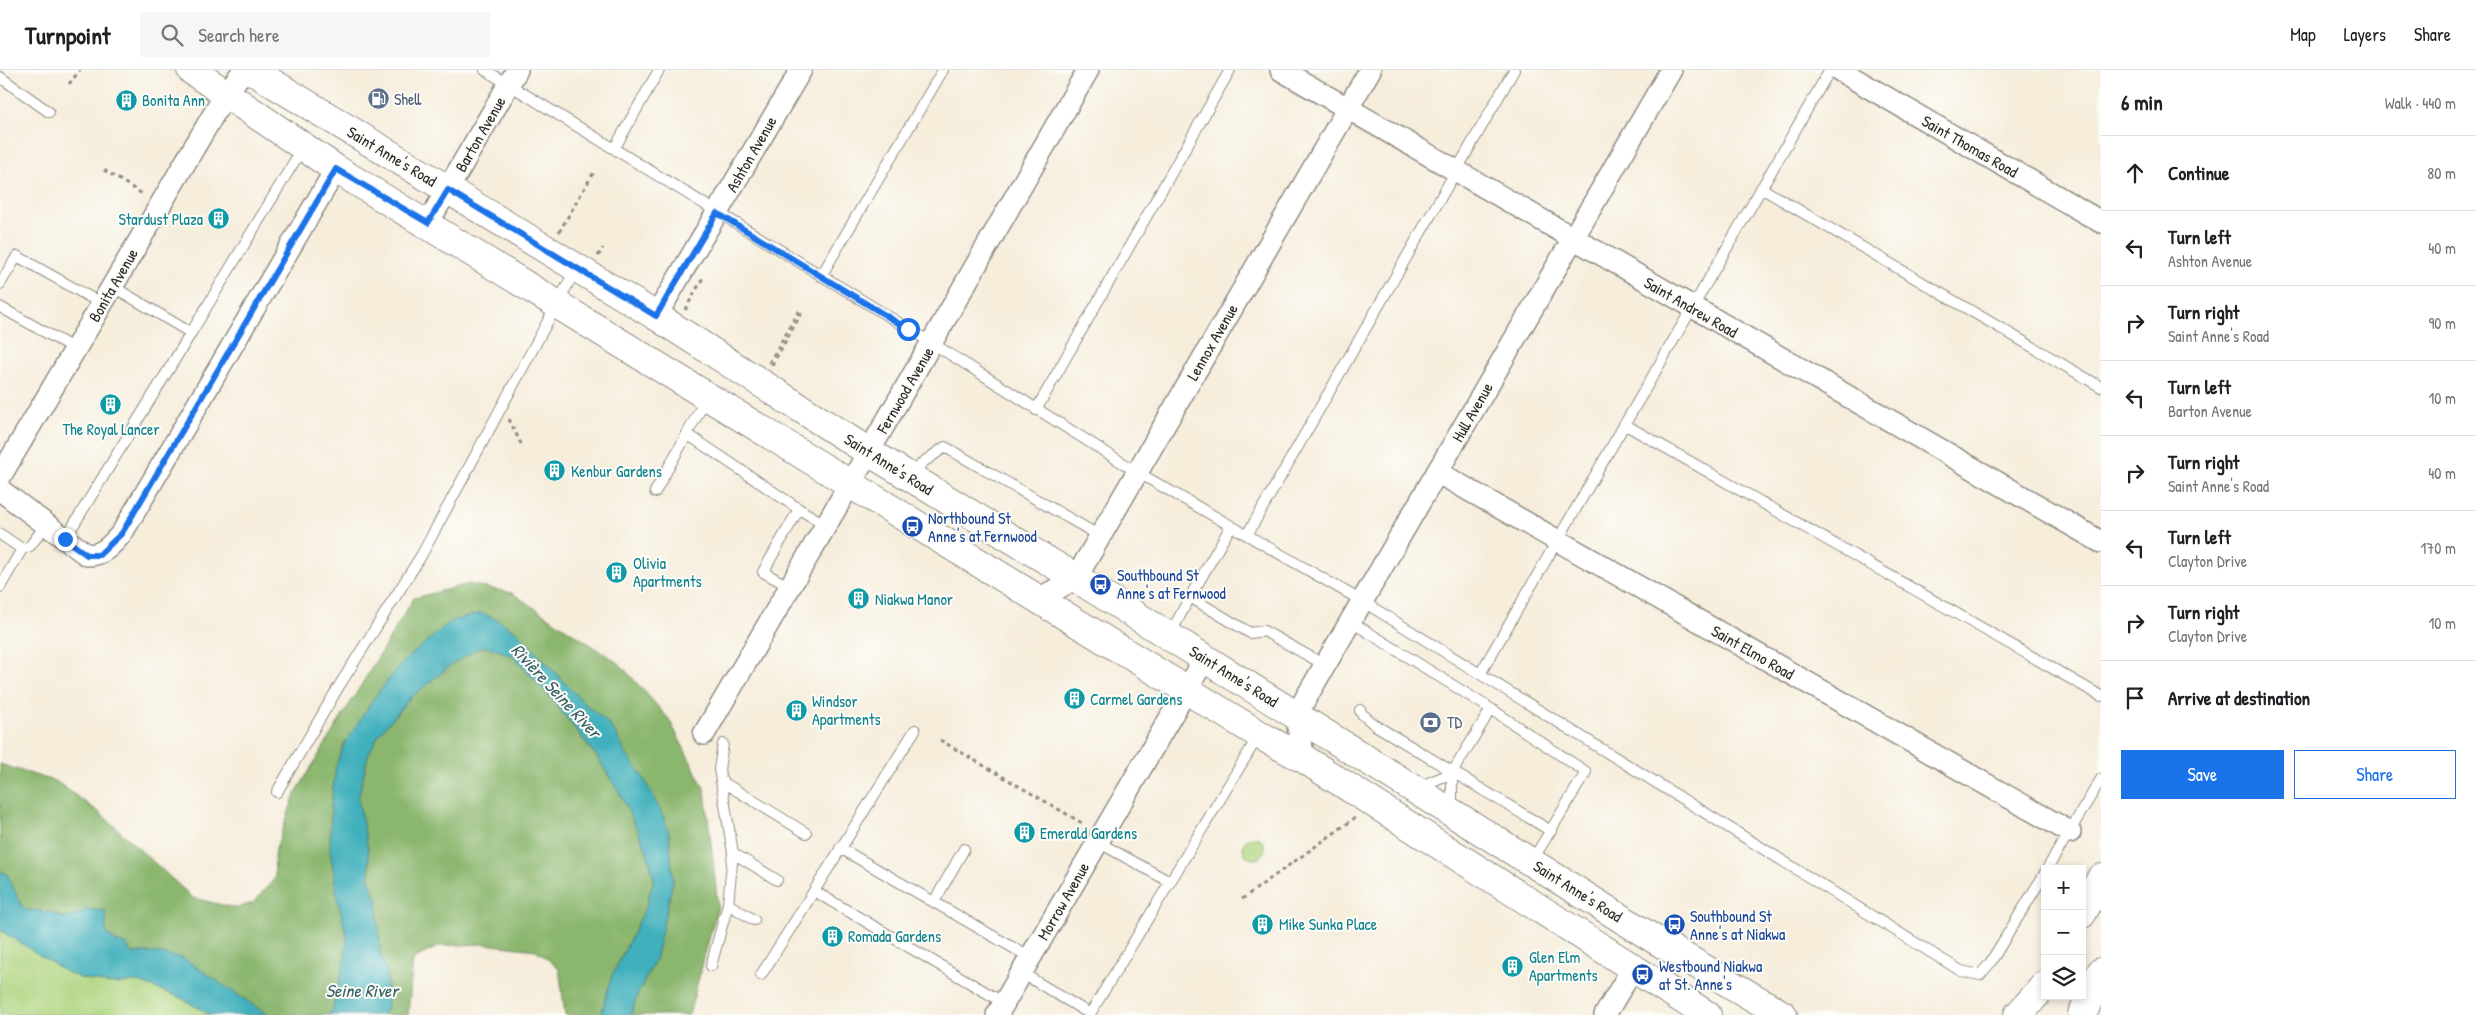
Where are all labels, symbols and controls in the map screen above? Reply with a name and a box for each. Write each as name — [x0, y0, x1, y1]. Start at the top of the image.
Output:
search box — [140, 12, 490, 57]
text: Turnpoint — [25, 19, 110, 51]
icon: search — [158, 21, 186, 49]
text: Search here — [198, 22, 280, 48]
text: Map — [2290, 22, 2316, 47]
text: Layers — [2344, 22, 2386, 47]
text: Share — [2414, 22, 2451, 47]
fuel station icon: Shell — [366, 87, 390, 111]
building icon: Bonita Ann — [114, 88, 138, 112]
place label: Shell — [394, 88, 421, 110]
text: 6 min — [2121, 88, 2163, 117]
place label: Bonita Ann — [142, 89, 205, 111]
street label: Barton Avenue — [449, 92, 511, 176]
text: Walk · 440 m — [2385, 92, 2456, 114]
street label: Saint Thomas Road — [1918, 110, 2022, 182]
street label: Ashton Avenue — [720, 112, 782, 196]
street label: Saint Anne's Road — [343, 121, 441, 191]
icon: ahead — [2121, 159, 2149, 187]
text: Continue — [2168, 160, 2229, 186]
text: 80 m — [2427, 162, 2456, 184]
building icon: Stardust Plaza — [207, 207, 231, 231]
place label: Stardust Plaza — [118, 208, 203, 230]
text: Turn left — [2168, 224, 2231, 250]
icon: left — [2121, 234, 2149, 262]
text: 40 m — [2428, 237, 2456, 259]
street label: Bonita Avenue — [83, 244, 143, 326]
text: Ashton Avenue — [2168, 250, 2252, 272]
street label: Saint Andrew Road — [1640, 271, 1742, 343]
street label: Lennox Avenue — [1181, 299, 1243, 384]
text: Turn right — [2168, 299, 2239, 325]
icon: right — [2121, 309, 2149, 337]
text: 90 m — [2428, 312, 2456, 334]
route start — [897, 318, 920, 341]
text: Saint Anne's Road — [2168, 325, 2269, 347]
street label: Fernwood Avenue — [871, 342, 939, 438]
text: Turn left — [2168, 374, 2231, 400]
street label: Hull Avenue — [1446, 378, 1498, 446]
icon: left — [2121, 384, 2149, 412]
text: 10 m — [2428, 387, 2456, 409]
building icon: The Royal Lancer — [99, 393, 123, 417]
text: Barton Avenue — [2168, 400, 2252, 422]
place label: The Royal Lancer — [62, 418, 160, 440]
street label: Saint Anne's Road — [840, 428, 938, 500]
text: Turn right — [2168, 449, 2239, 475]
building icon: Kenbur Gardens — [543, 459, 567, 483]
icon: right — [2121, 459, 2149, 487]
place label: Kenbur Gardens — [571, 460, 662, 482]
text: 40 m — [2428, 462, 2456, 484]
text: Saint Anne's Road — [2168, 475, 2269, 497]
place label: Northbound St Anne's at Fernwood — [928, 507, 1037, 547]
bus stop icon: Northbound St Anne's at Fernwood — [900, 515, 924, 539]
text: Turn left — [2168, 524, 2231, 550]
route end — [54, 528, 77, 551]
icon: left — [2121, 534, 2149, 562]
text: 170 m — [2421, 537, 2456, 559]
text: Clayton Drive — [2168, 550, 2247, 572]
place label: Olivia Apartments — [633, 552, 702, 592]
building icon: Olivia Apartments — [605, 560, 629, 584]
place label: Southbound St Anne's at Fernwood — [1117, 564, 1226, 604]
bus stop icon: Southbound St Anne's at Fernwood — [1089, 572, 1113, 596]
building icon: Niakwa Manor — [847, 587, 871, 611]
place label: Niakwa Manor — [875, 588, 953, 610]
text: Turn right — [2168, 599, 2239, 625]
icon: right — [2121, 609, 2149, 637]
text: 10 m — [2428, 612, 2456, 634]
street label: Saint Elmo Road — [1708, 619, 1798, 685]
text: Clayton Drive — [2168, 625, 2247, 647]
water label: Rivière Seine River — [506, 638, 608, 745]
street label: Saint Anne's Road — [1185, 640, 1283, 712]
icon: arrive — [2121, 684, 2149, 712]
text: Arrive at destination — [2168, 685, 2310, 711]
building icon: Carmel Gardens — [1062, 687, 1086, 711]
place label: Carmel Gardens — [1090, 688, 1183, 710]
place label: Windsor Apartments — [812, 690, 881, 730]
building icon: Windsor Apartments — [784, 698, 808, 722]
bank icon: TD — [1419, 710, 1443, 734]
place label: TD — [1447, 711, 1462, 733]
button: Save — [2121, 750, 2284, 799]
button: Share — [2294, 750, 2456, 799]
building icon: Emerald Gardens — [1012, 821, 1036, 845]
place label: Emerald Gardens — [1040, 822, 1137, 844]
street label: Saint Anne's Road — [1529, 855, 1627, 927]
street label: Morrow Avenue — [1032, 858, 1094, 944]
map controls — [2041, 865, 2086, 1000]
button: + — [2041, 865, 2086, 910]
place label: Southbound St Anne's at Niakwa — [1690, 905, 1785, 945]
button: − — [2041, 910, 2086, 955]
building icon: Mike Sunka Place — [1251, 912, 1275, 936]
place label: Mike Sunka Place — [1279, 913, 1378, 935]
bus stop icon: Southbound St Anne's at Niakwa — [1662, 913, 1686, 937]
building icon: Romada Gardens — [820, 924, 844, 948]
place label: Romada Gardens — [848, 925, 941, 947]
place label: Glen Elm Apartments — [1529, 946, 1598, 986]
building icon: Glen Elm Apartments — [1501, 954, 1525, 978]
place label: Westbound Niakwa at St. Anne's — [1659, 955, 1762, 995]
button: layers — [2041, 955, 2086, 1000]
bus stop icon: Westbound Niakwa at St. Anne's — [1631, 963, 1655, 987]
water label: Seine River — [326, 978, 400, 1003]

